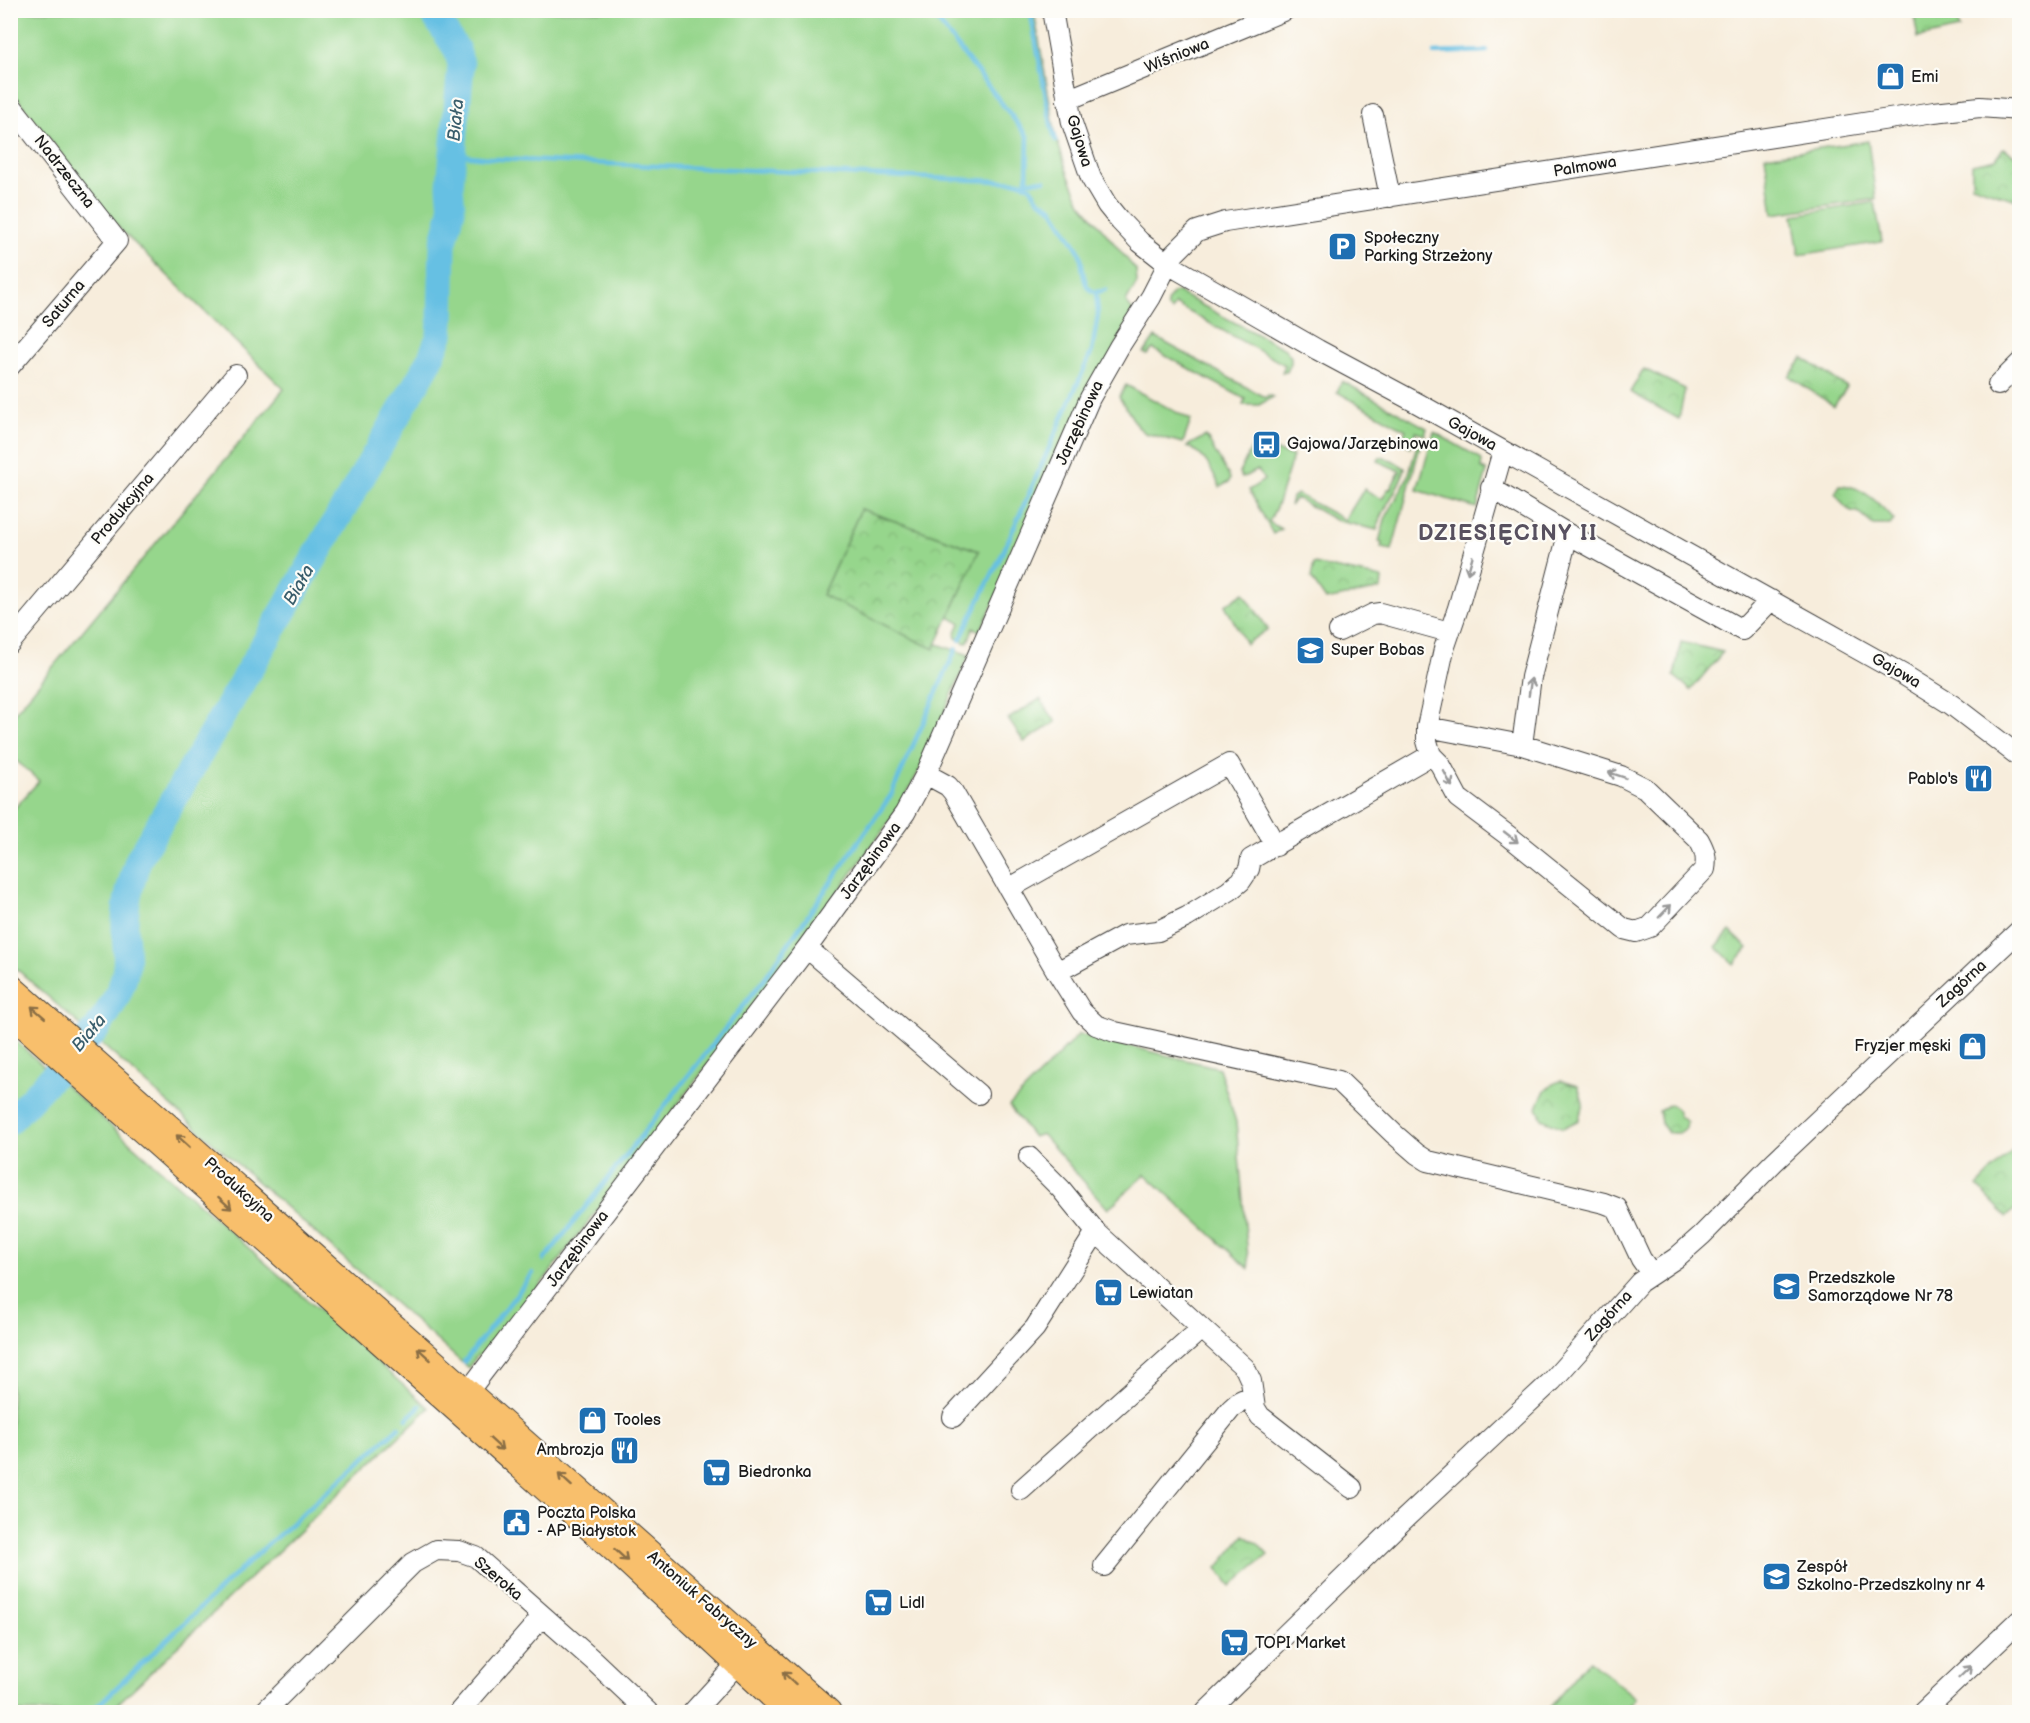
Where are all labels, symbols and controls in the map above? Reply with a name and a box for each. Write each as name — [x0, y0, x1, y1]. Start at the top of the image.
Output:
street label: Wiśniowa — [1142, 34, 1212, 78]
shop icon: Emi — [1874, 61, 1906, 93]
place label: Emi — [1911, 68, 1939, 87]
water label: Biała — [444, 98, 468, 142]
street label: Gajowa — [1062, 113, 1096, 169]
street label: Nadrzeczna — [30, 132, 98, 212]
street label: Palmowa — [1552, 153, 1618, 181]
place label: Społeczny Parking Strzeżony — [1364, 229, 1493, 266]
parking icon: Społeczny Parking Strzeżony — [1327, 231, 1359, 263]
street label: Saturna — [39, 276, 89, 332]
street label: Jarzębinowa — [1052, 378, 1108, 468]
street label: Gajowa — [1444, 413, 1500, 455]
bus stop icon: Gajowa/Jarzębinowa — [1250, 428, 1282, 460]
place label: Gajowa/Jarzębinowa — [1287, 435, 1438, 454]
street label: Produkcyjna — [88, 469, 158, 549]
district label: DZIESIĘCINY II — [1418, 520, 1598, 547]
one-way arrow — [1463, 555, 1475, 574]
water label: Biała — [279, 561, 319, 609]
school or university icon: Super Bobas — [1294, 634, 1326, 666]
place label: Super Bobas — [1331, 641, 1425, 660]
street label: Gajowa — [1868, 649, 1924, 693]
one-way arrow — [1524, 677, 1535, 697]
restaurant icon: Pablo's — [1963, 763, 1995, 795]
one-way arrow — [1608, 769, 1627, 780]
one-way arrow — [1442, 770, 1454, 788]
place label: Pablo's — [1908, 770, 1958, 789]
street label: Jarzębinowa — [837, 819, 905, 903]
one-way arrow — [1503, 831, 1519, 844]
one-way arrow — [1658, 904, 1672, 919]
street label: Zagórna — [1932, 956, 1991, 1012]
one-way arrow — [31, 1005, 46, 1019]
water label: Biała — [67, 1010, 111, 1056]
shop icon: Fryzjer męski — [1956, 1030, 1988, 1062]
place label: Fryzjer męski — [1854, 1037, 1951, 1056]
one-way arrow — [176, 1134, 191, 1148]
street label: Produkcyjna — [200, 1154, 278, 1226]
one-way arrow — [217, 1196, 232, 1210]
street label: Jarzębinowa — [543, 1207, 613, 1291]
place label: Przedszkole Samorządowe Nr 78 — [1808, 1269, 1953, 1306]
school or university icon: Przedszkole Samorządowe Nr 78 — [1771, 1271, 1803, 1303]
supermarket icon: Lewiatan — [1092, 1277, 1124, 1309]
place label: Lewiatan — [1129, 1284, 1193, 1303]
street label: Zagórna — [1581, 1287, 1637, 1346]
one-way arrow — [416, 1347, 431, 1361]
shop icon: Tooles — [577, 1404, 609, 1436]
place label: Tooles — [614, 1411, 661, 1430]
restaurant icon: Ambrozja — [609, 1434, 641, 1466]
one-way arrow — [489, 1437, 504, 1451]
place label: Ambrozja — [537, 1441, 604, 1460]
supermarket icon: Biedronka — [701, 1456, 733, 1488]
place label: Biedronka — [738, 1463, 812, 1482]
one-way arrow — [558, 1473, 573, 1487]
place label: Poczta Polska - AP Białystok — [537, 1504, 636, 1541]
public building icon: Poczta Polska - AP Białystok — [500, 1506, 532, 1538]
street label: Antoniuk Fabryczny — [643, 1547, 761, 1653]
one-way arrow — [613, 1548, 628, 1562]
street label: Szeroka — [470, 1553, 526, 1605]
place label: Zespół Szkolno-Przedszkolny nr 4 — [1796, 1558, 1985, 1595]
school or university icon: Zespół Szkolno-Przedszkolny nr 4 — [1760, 1560, 1792, 1592]
supermarket icon: Lidl — [862, 1587, 894, 1619]
place label: Lidl — [899, 1594, 925, 1613]
supermarket icon: TOPI Market — [1218, 1627, 1250, 1659]
place label: TOPI Market — [1255, 1634, 1346, 1653]
one-way arrow — [1958, 1664, 1973, 1679]
one-way arrow — [782, 1671, 797, 1685]

